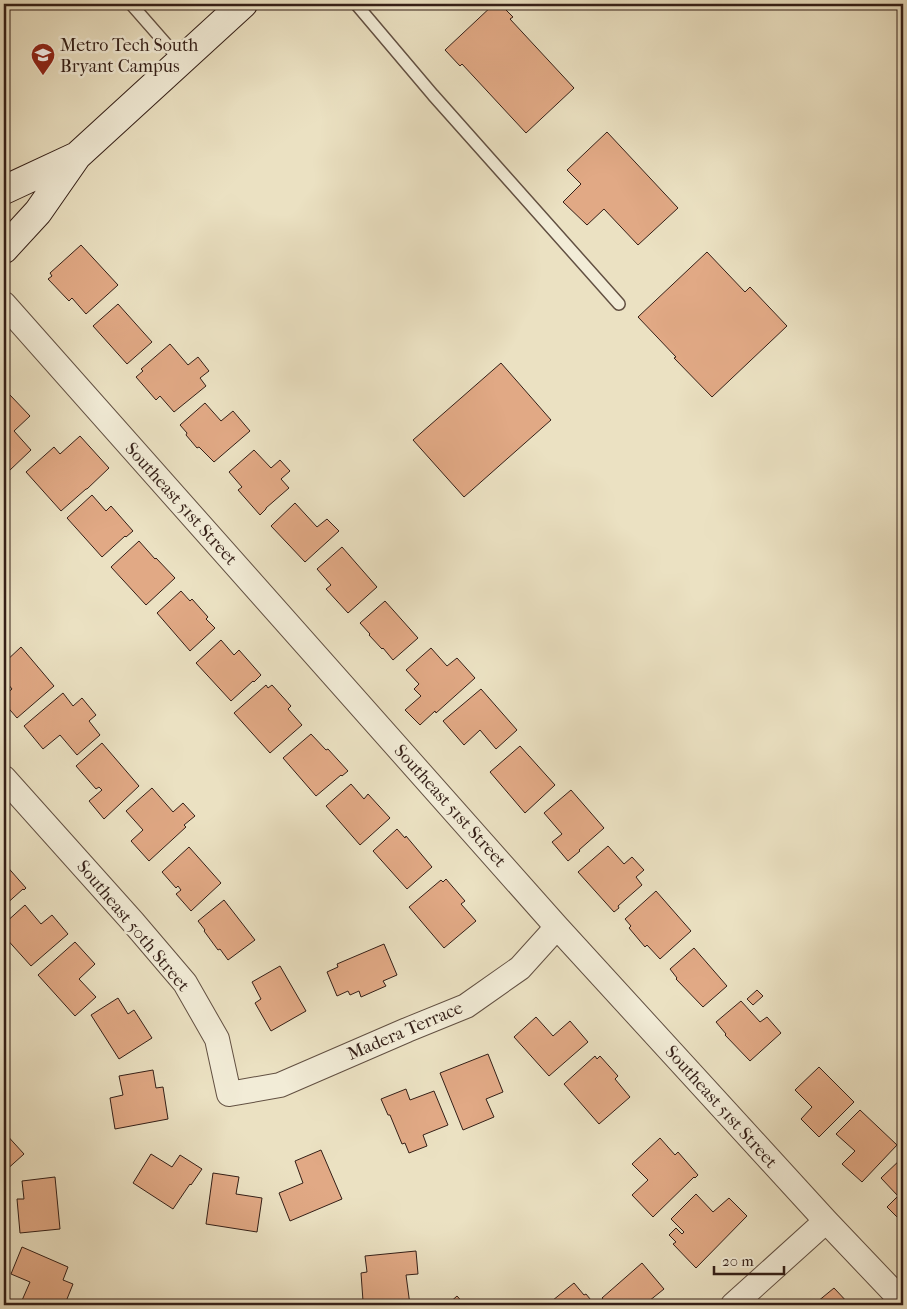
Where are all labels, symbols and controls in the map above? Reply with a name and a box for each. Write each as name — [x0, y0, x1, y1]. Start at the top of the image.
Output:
place label: Metro Tech South Bryant Campus — [60, 35, 198, 77]
school or university icon: Metro Tech South Bryant Campus — [30, 42, 56, 76]
street label: Southeast 51st Street — [120, 438, 242, 570]
street label: Southeast 51st Street — [389, 740, 511, 872]
street label: Southeast 50th Street — [72, 856, 194, 996]
street label: Madera Terrace — [344, 997, 466, 1065]
street label: Southeast 51st Street — [660, 1041, 782, 1173]
scale bar — [714, 1244, 784, 1276]
text: 20 m — [722, 1252, 754, 1270]

